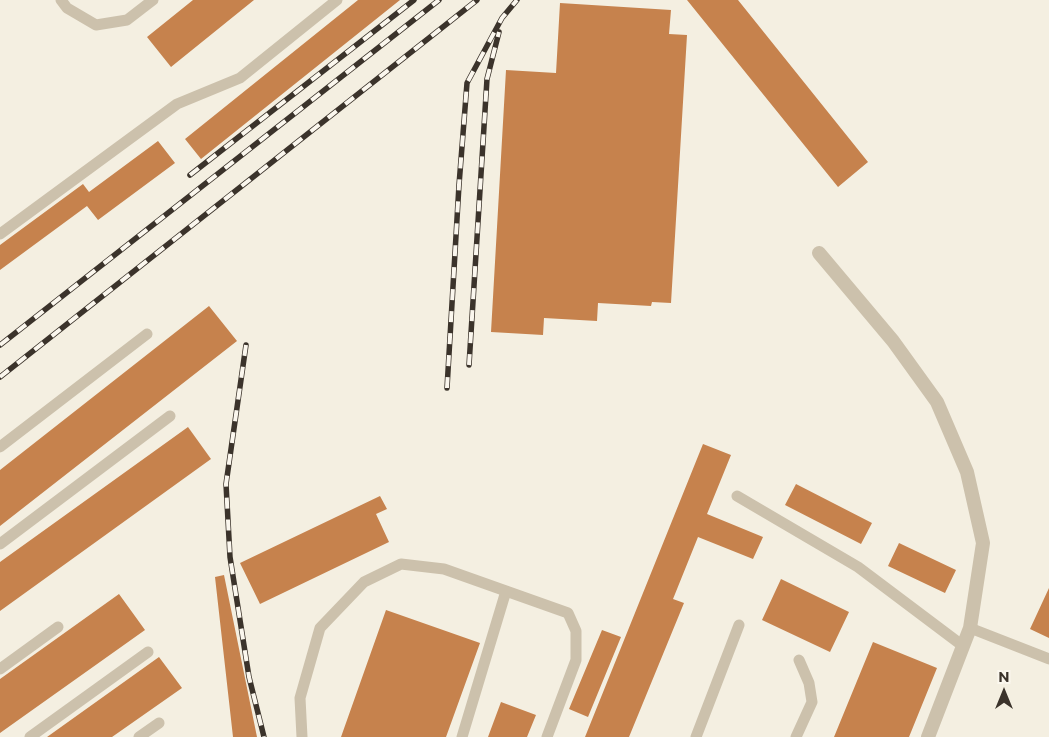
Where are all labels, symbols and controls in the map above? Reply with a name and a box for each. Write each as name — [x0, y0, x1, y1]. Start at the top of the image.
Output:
north arrow — [979, 667, 1029, 717]
text: N — [998, 668, 1010, 686]

